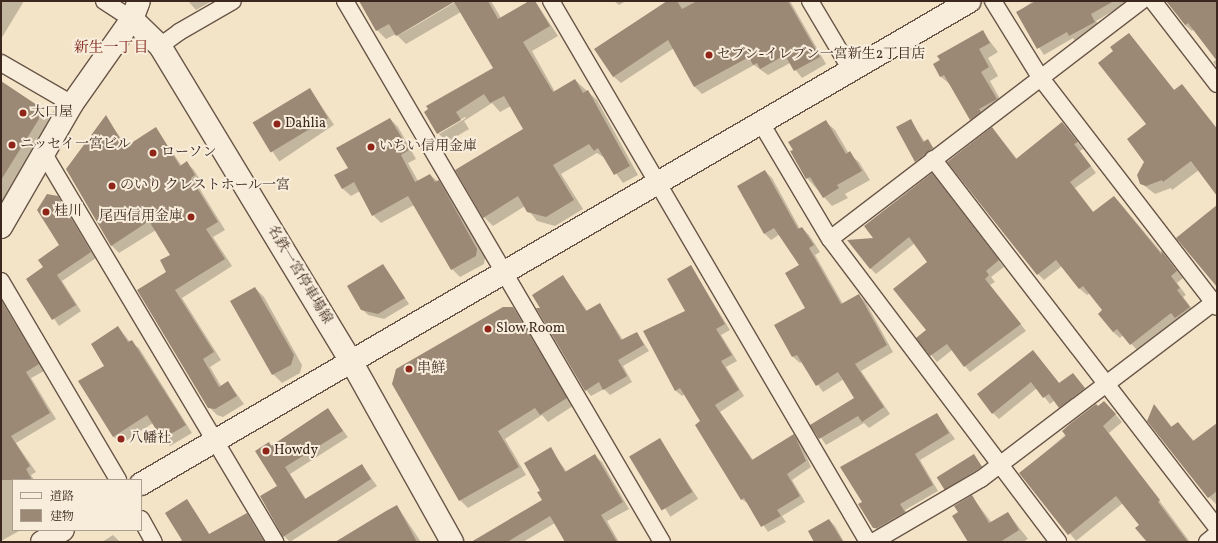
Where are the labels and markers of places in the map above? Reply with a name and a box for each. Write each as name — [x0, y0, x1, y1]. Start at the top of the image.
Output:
place label: セブン-イレブン一宮新生2丁目店 — [717, 47, 926, 63]
marker: セブン-イレブン一宮新生2丁目店 — [704, 50, 714, 60]
place label: 大口屋 — [31, 105, 73, 121]
marker: 大口屋 — [18, 108, 28, 118]
place label: Dahlia — [285, 116, 326, 132]
marker: Dahlia — [272, 119, 282, 129]
place label: ニッセイ一宮ビル — [20, 137, 132, 153]
place label: いちい信用金庫 — [379, 139, 477, 155]
marker: ニッセイ一宮ビル — [7, 140, 17, 150]
marker: いちい信用金庫 — [366, 142, 376, 152]
place label: ローソン — [161, 145, 217, 161]
marker: ローソン — [148, 148, 158, 158]
place label: のいり クレストホール一宮 — [120, 178, 291, 194]
marker: のいり クレストホール一宮 — [107, 181, 117, 191]
place label: 桂川 — [54, 204, 82, 220]
marker: 桂川 — [41, 207, 51, 217]
place label: 尾西信用金庫 — [99, 209, 183, 225]
marker: 尾西信用金庫 — [186, 212, 196, 222]
place label: Slow Room — [496, 321, 565, 337]
marker: Slow Room — [483, 324, 493, 334]
place label: 串鮮 — [417, 361, 445, 377]
marker: 串鮮 — [404, 364, 414, 374]
place label: 八幡社 — [129, 431, 171, 447]
marker: 八幡社 — [116, 434, 126, 444]
place label: Howdy — [274, 443, 318, 459]
marker: Howdy — [261, 446, 271, 456]

